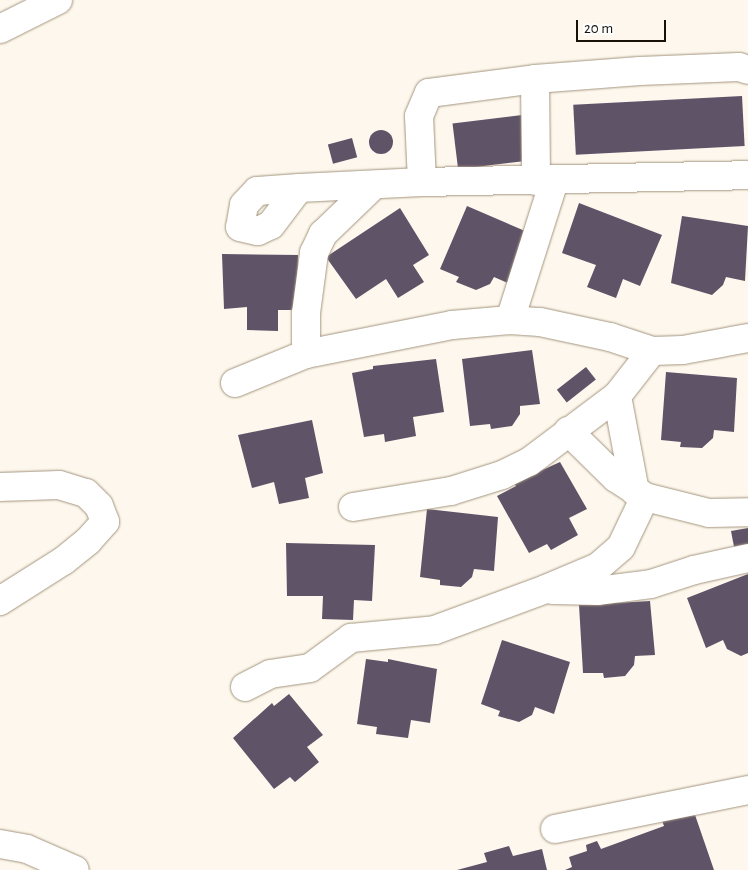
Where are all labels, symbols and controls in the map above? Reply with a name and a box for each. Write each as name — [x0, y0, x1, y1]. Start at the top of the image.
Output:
scale bar — [578, 10, 668, 42]
text: 20 m — [584, 21, 613, 36]

